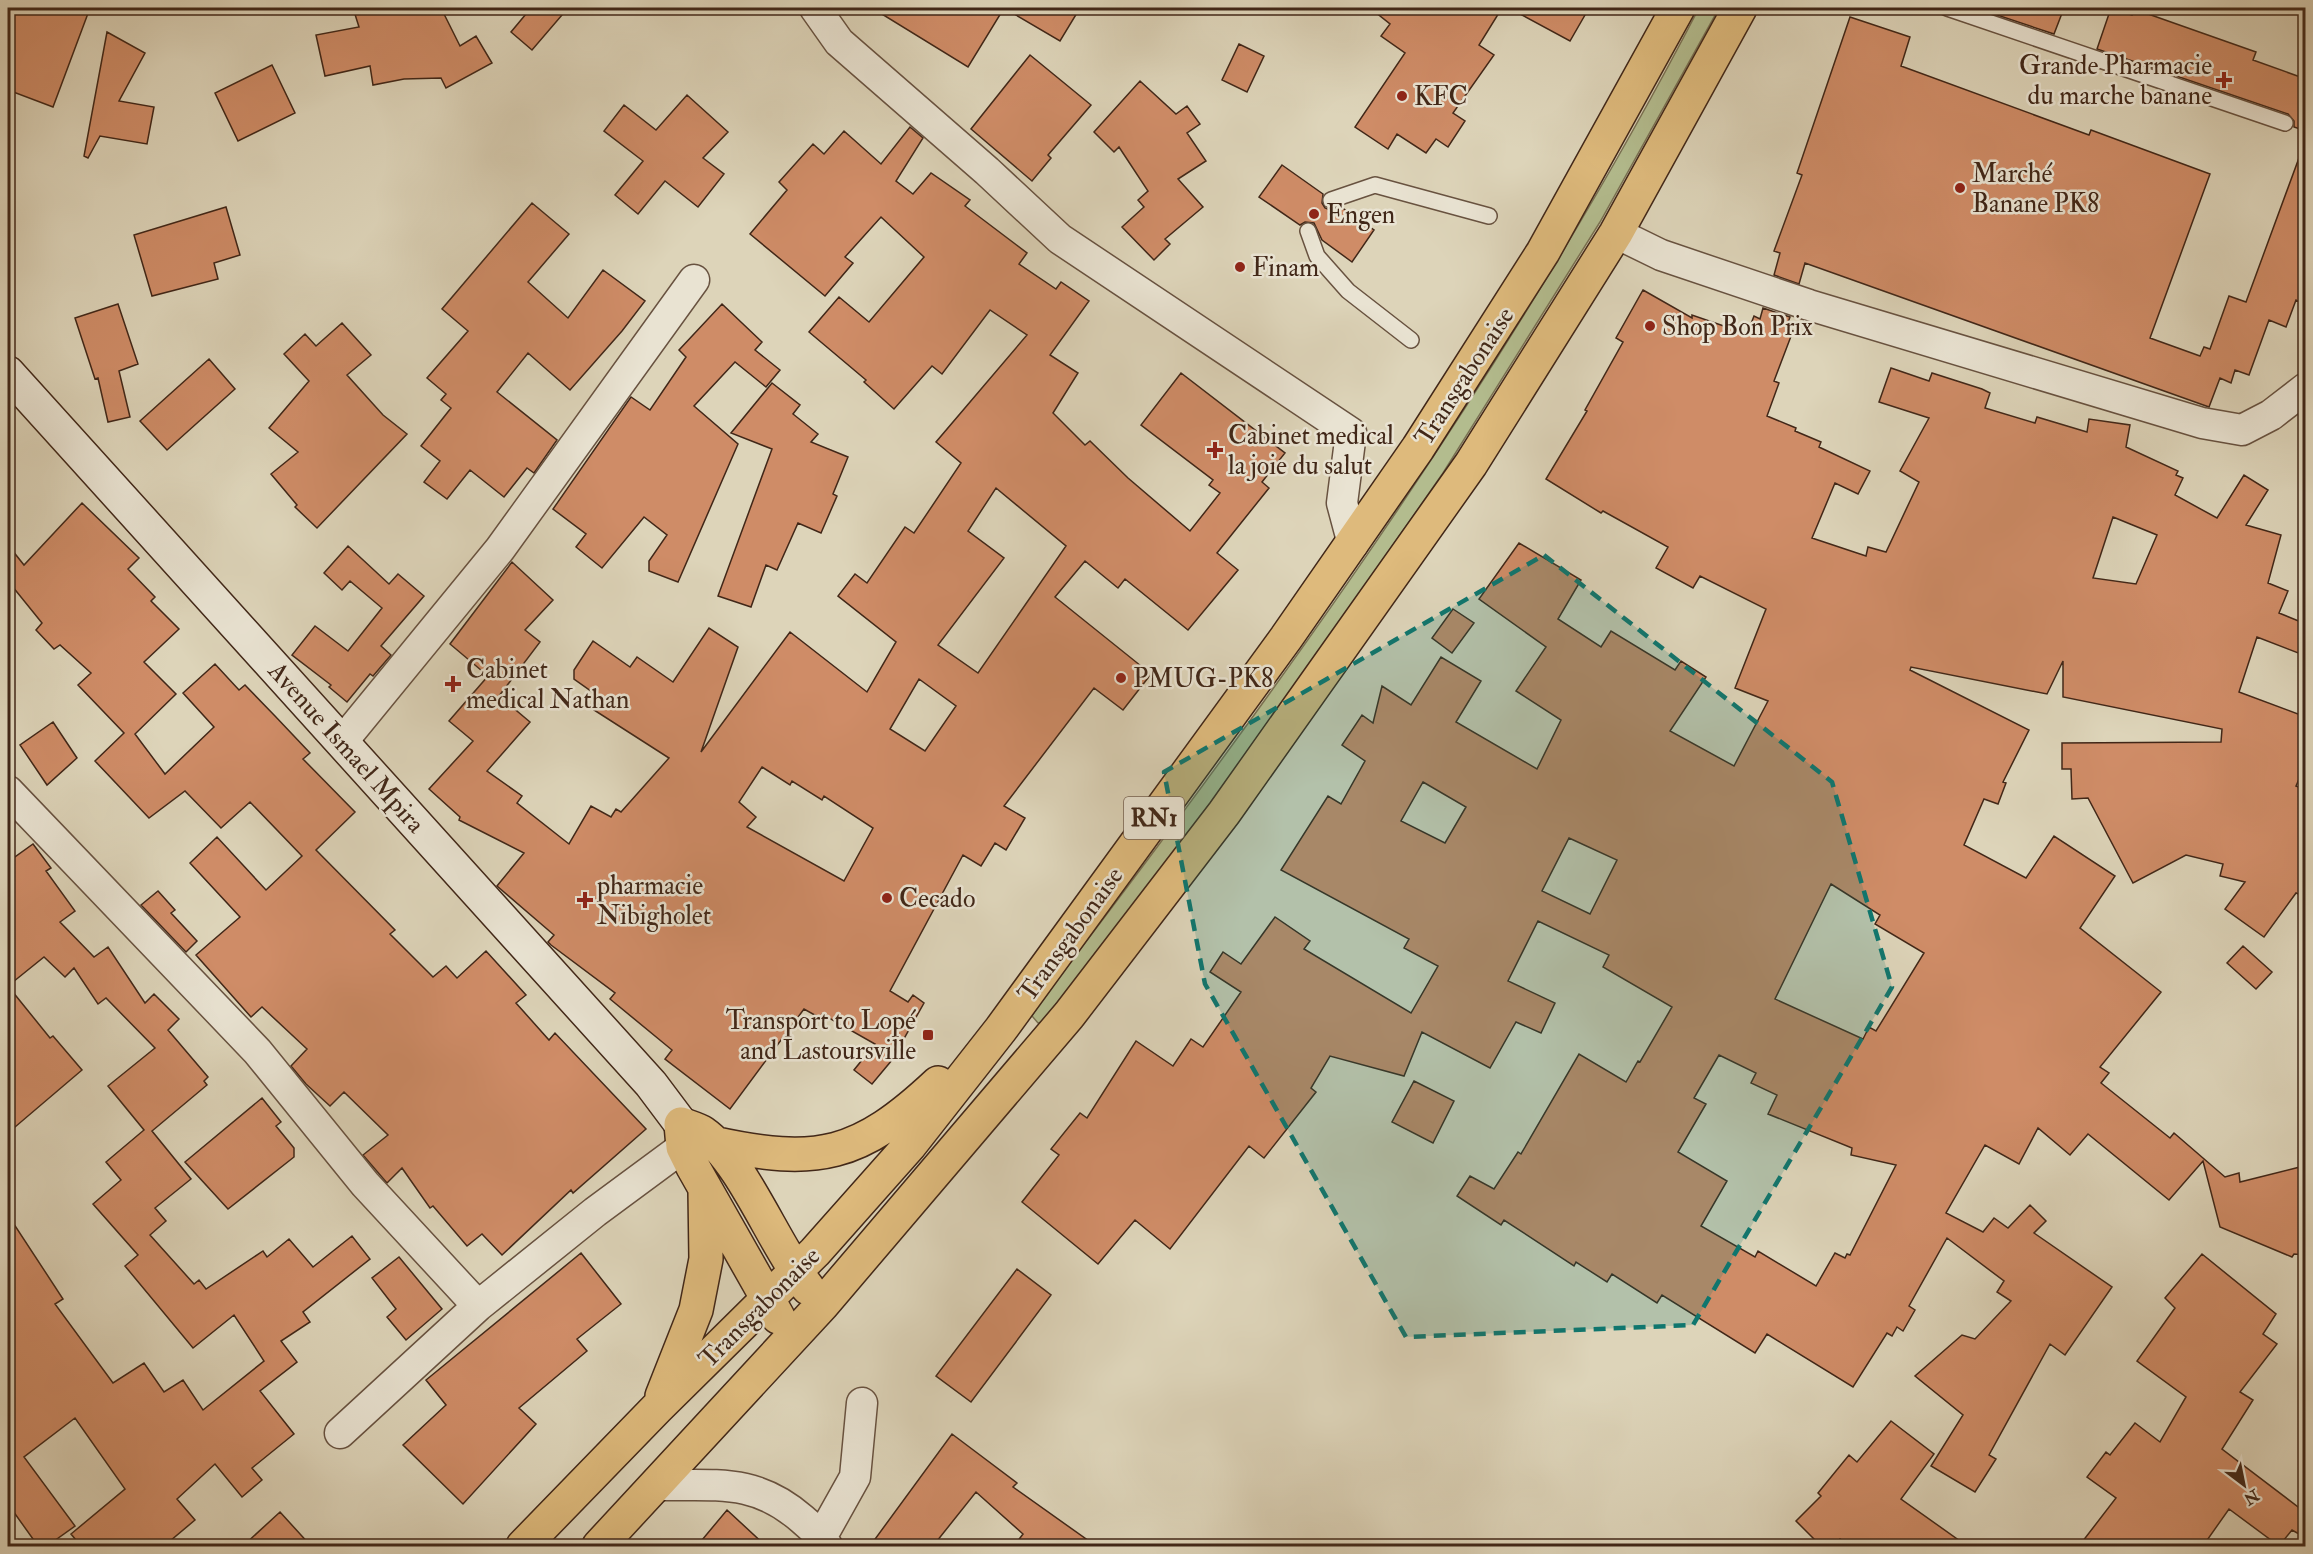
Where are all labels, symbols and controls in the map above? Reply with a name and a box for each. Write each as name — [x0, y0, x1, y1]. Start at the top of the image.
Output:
place label: Grande Pharmacie du marche banane — [2019, 50, 2212, 112]
marker: Grande Pharmacie du marche banane — [2217, 73, 2231, 87]
place label: KFC — [1414, 81, 1468, 113]
marker: KFC — [1395, 89, 1409, 103]
place label: Marché Banane PK8 — [1972, 158, 2099, 220]
marker: Marché Banane PK8 — [1953, 181, 1967, 195]
place label: Engen — [1326, 199, 1395, 231]
marker: Engen — [1307, 207, 1321, 221]
place label: Finam — [1252, 252, 1319, 284]
marker: Finam — [1233, 260, 1247, 274]
street label: Transgabonaise — [1408, 301, 1522, 452]
place label: Shop Bon Prix — [1662, 311, 1813, 344]
marker: Shop Bon Prix — [1643, 319, 1657, 333]
place label: Cabinet medical la joie du salut — [1228, 420, 1394, 482]
marker: Cabinet medical la joie du salut — [1206, 441, 1224, 459]
place label: Cabinet medical Nathan — [466, 654, 629, 716]
street label: Avenue Ismael Mpira — [260, 655, 432, 841]
place label: PMUG-PK8 — [1133, 663, 1273, 695]
marker: PMUG-PK8 — [1114, 671, 1128, 685]
marker: Cabinet medical Nathan — [444, 675, 462, 693]
road number: RN1 — [1124, 797, 1184, 839]
street label: Transgabonaise — [1011, 861, 1130, 1008]
place label: pharmacie Nibigholet — [596, 870, 711, 932]
place label: Cecado — [899, 883, 975, 915]
marker: Cecado — [880, 891, 894, 905]
marker: pharmacie Nibigholet — [578, 893, 592, 907]
place label: Transport to Lopé and Lastoursville — [726, 1005, 916, 1067]
marker: Transport to Lopé and Lastoursville — [921, 1028, 935, 1042]
street label: Transgabonaise — [692, 1240, 827, 1375]
north arrow — [2214, 1455, 2274, 1515]
text: N — [2239, 1484, 2264, 1510]

